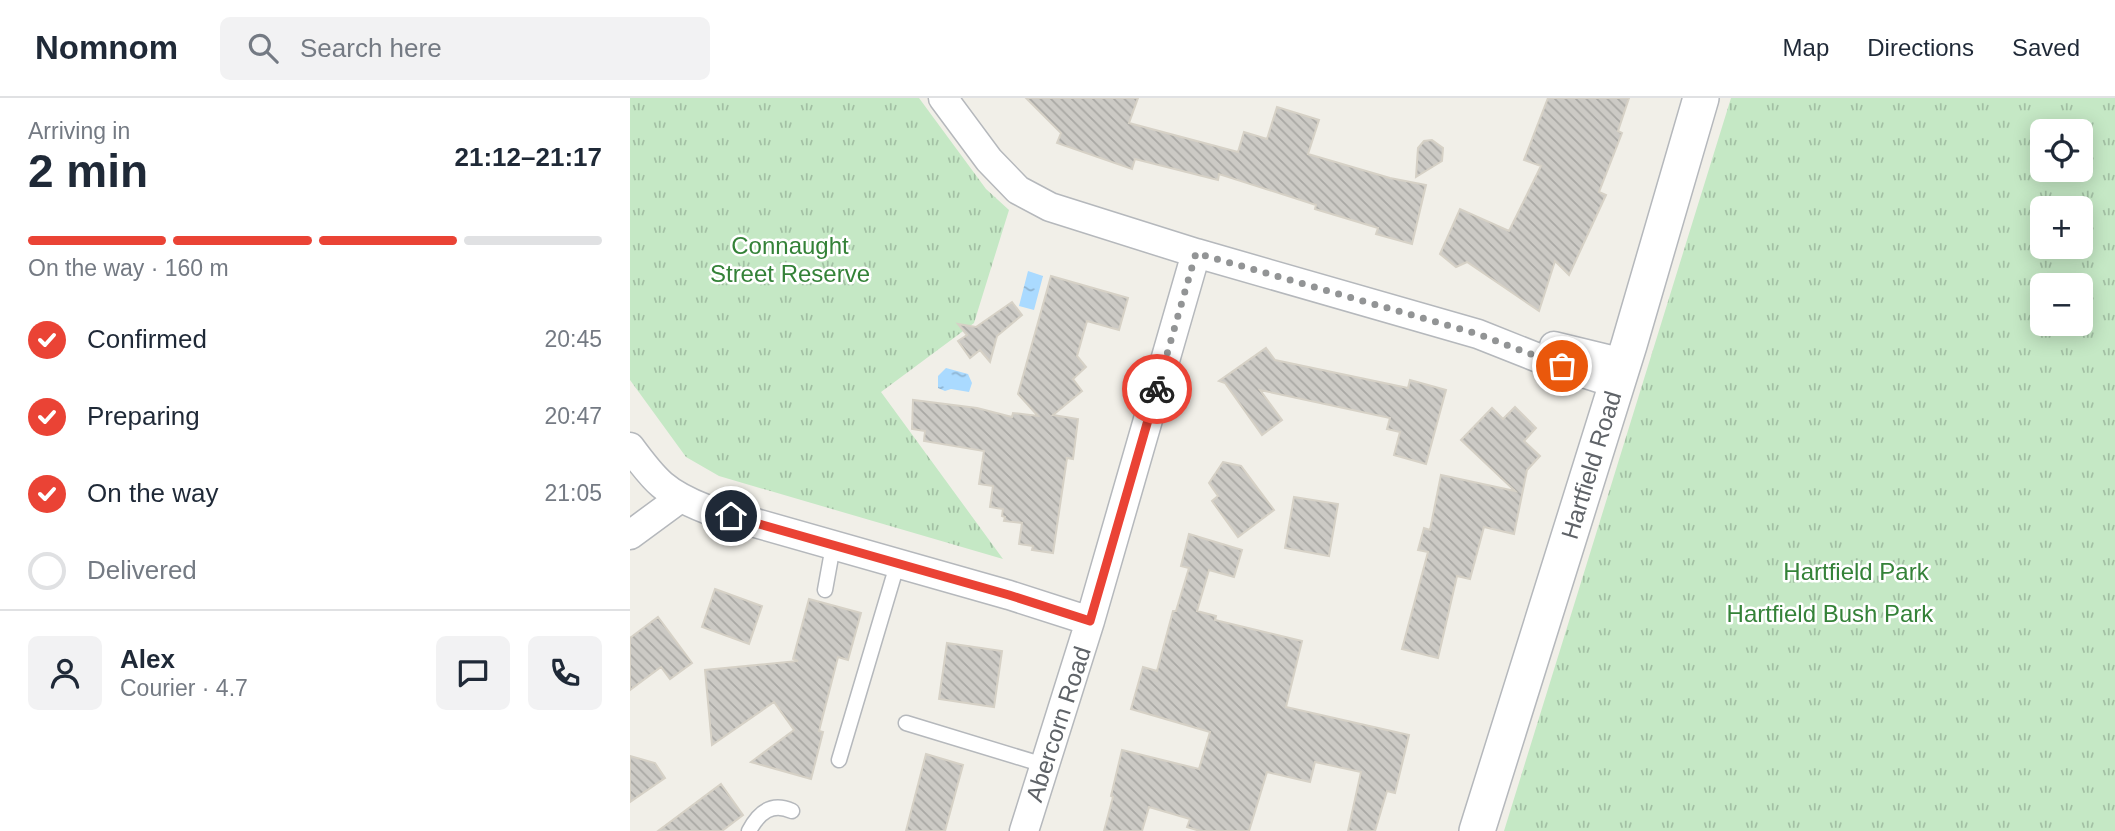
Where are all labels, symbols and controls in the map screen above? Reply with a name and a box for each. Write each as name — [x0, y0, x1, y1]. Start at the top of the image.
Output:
search box — [220, 17, 710, 80]
text: Nomnom — [35, 29, 178, 66]
icon: search — [244, 29, 282, 67]
text: Search here — [300, 33, 442, 63]
text: Map — [1783, 34, 1829, 61]
text: Directions — [1867, 34, 1974, 61]
text: Saved — [2012, 34, 2080, 61]
text: Arriving in — [28, 118, 130, 144]
map controls — [2030, 119, 2093, 336]
button: locate — [2030, 119, 2093, 182]
text: 21:12–21:17 — [455, 142, 602, 172]
text: 2 min — [28, 145, 148, 197]
button: + — [2030, 196, 2093, 259]
park label: Connaught Street Reserve — [710, 232, 870, 287]
text: On the way · 160 m — [28, 255, 229, 281]
button: − — [2030, 273, 2093, 336]
icon: check — [28, 321, 66, 359]
text: Confirmed — [87, 324, 207, 354]
text: 20:45 — [544, 326, 602, 352]
pin — [1532, 336, 1592, 396]
icon: bag — [1543, 347, 1581, 385]
courier — [1122, 354, 1192, 424]
icon: bike — [1138, 370, 1176, 408]
street label: Hartfield Road — [1556, 388, 1626, 542]
icon: check — [28, 398, 66, 436]
text: Preparing — [87, 401, 200, 431]
text: 20:47 — [544, 403, 602, 429]
icon: check — [28, 475, 66, 513]
text: On the way — [87, 478, 219, 508]
text: 21:05 — [544, 480, 602, 506]
pin — [701, 486, 761, 546]
icon: home — [712, 497, 750, 535]
text: Delivered — [87, 555, 197, 585]
park label: Hartfield Park — [1783, 558, 1930, 585]
park label: Hartfield Bush Park — [1727, 600, 1934, 627]
button: person — [28, 636, 102, 710]
button: chat — [436, 636, 510, 710]
button: phone — [528, 636, 602, 710]
street label: Abercorn Road — [1020, 643, 1096, 805]
text: Alex — [120, 644, 175, 674]
text: Courier · 4.7 — [120, 675, 248, 701]

